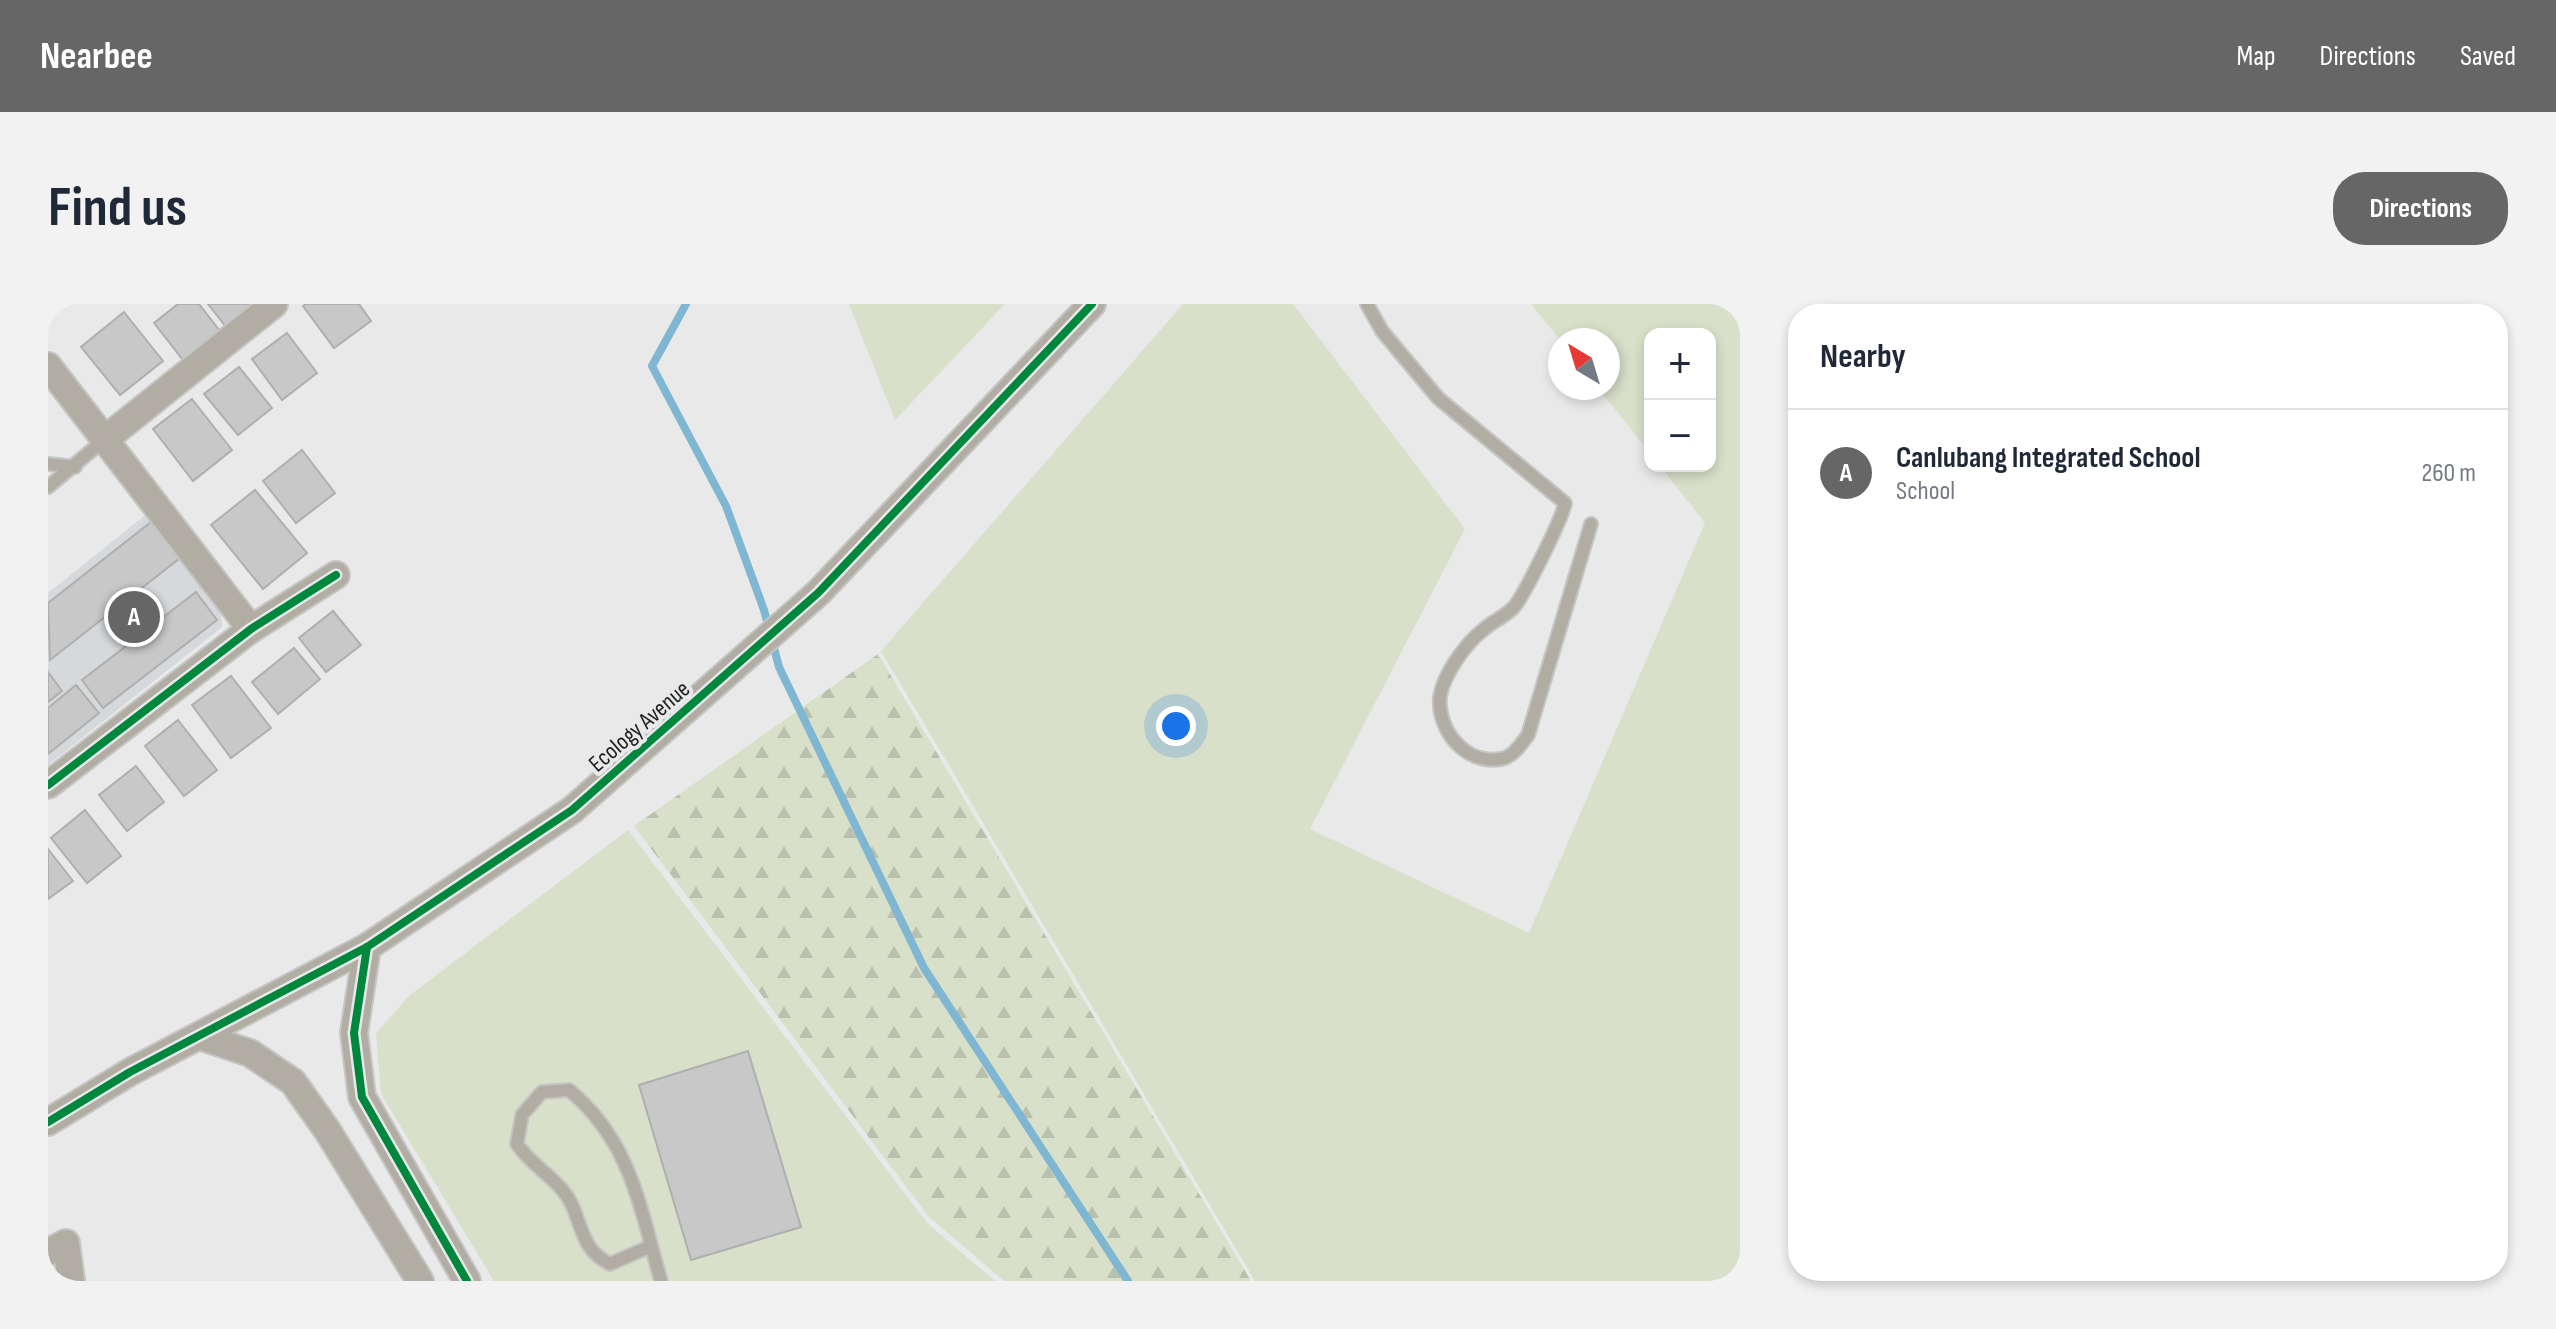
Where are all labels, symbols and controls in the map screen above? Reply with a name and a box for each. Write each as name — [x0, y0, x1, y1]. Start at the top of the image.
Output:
text: Nearbee — [40, 34, 153, 79]
text: Map — [2237, 40, 2276, 73]
text: Directions — [2320, 40, 2416, 73]
text: Saved — [2460, 40, 2516, 73]
button: Directions — [2333, 172, 2508, 245]
text: Find us — [48, 175, 187, 242]
north arrow — [1548, 328, 1620, 400]
map controls — [1644, 328, 1716, 472]
button: + — [1644, 328, 1716, 400]
text: Nearby — [1820, 336, 1906, 377]
button: − — [1644, 400, 1716, 472]
text: Canlubang Integrated School — [1896, 440, 2200, 476]
text: A — [1840, 458, 1852, 489]
text: 260 m — [2421, 458, 2476, 489]
text: School — [1896, 476, 1955, 507]
pin: A — [108, 587, 160, 647]
street label: Ecology Avenue — [583, 675, 696, 778]
your location — [1156, 706, 1196, 746]

